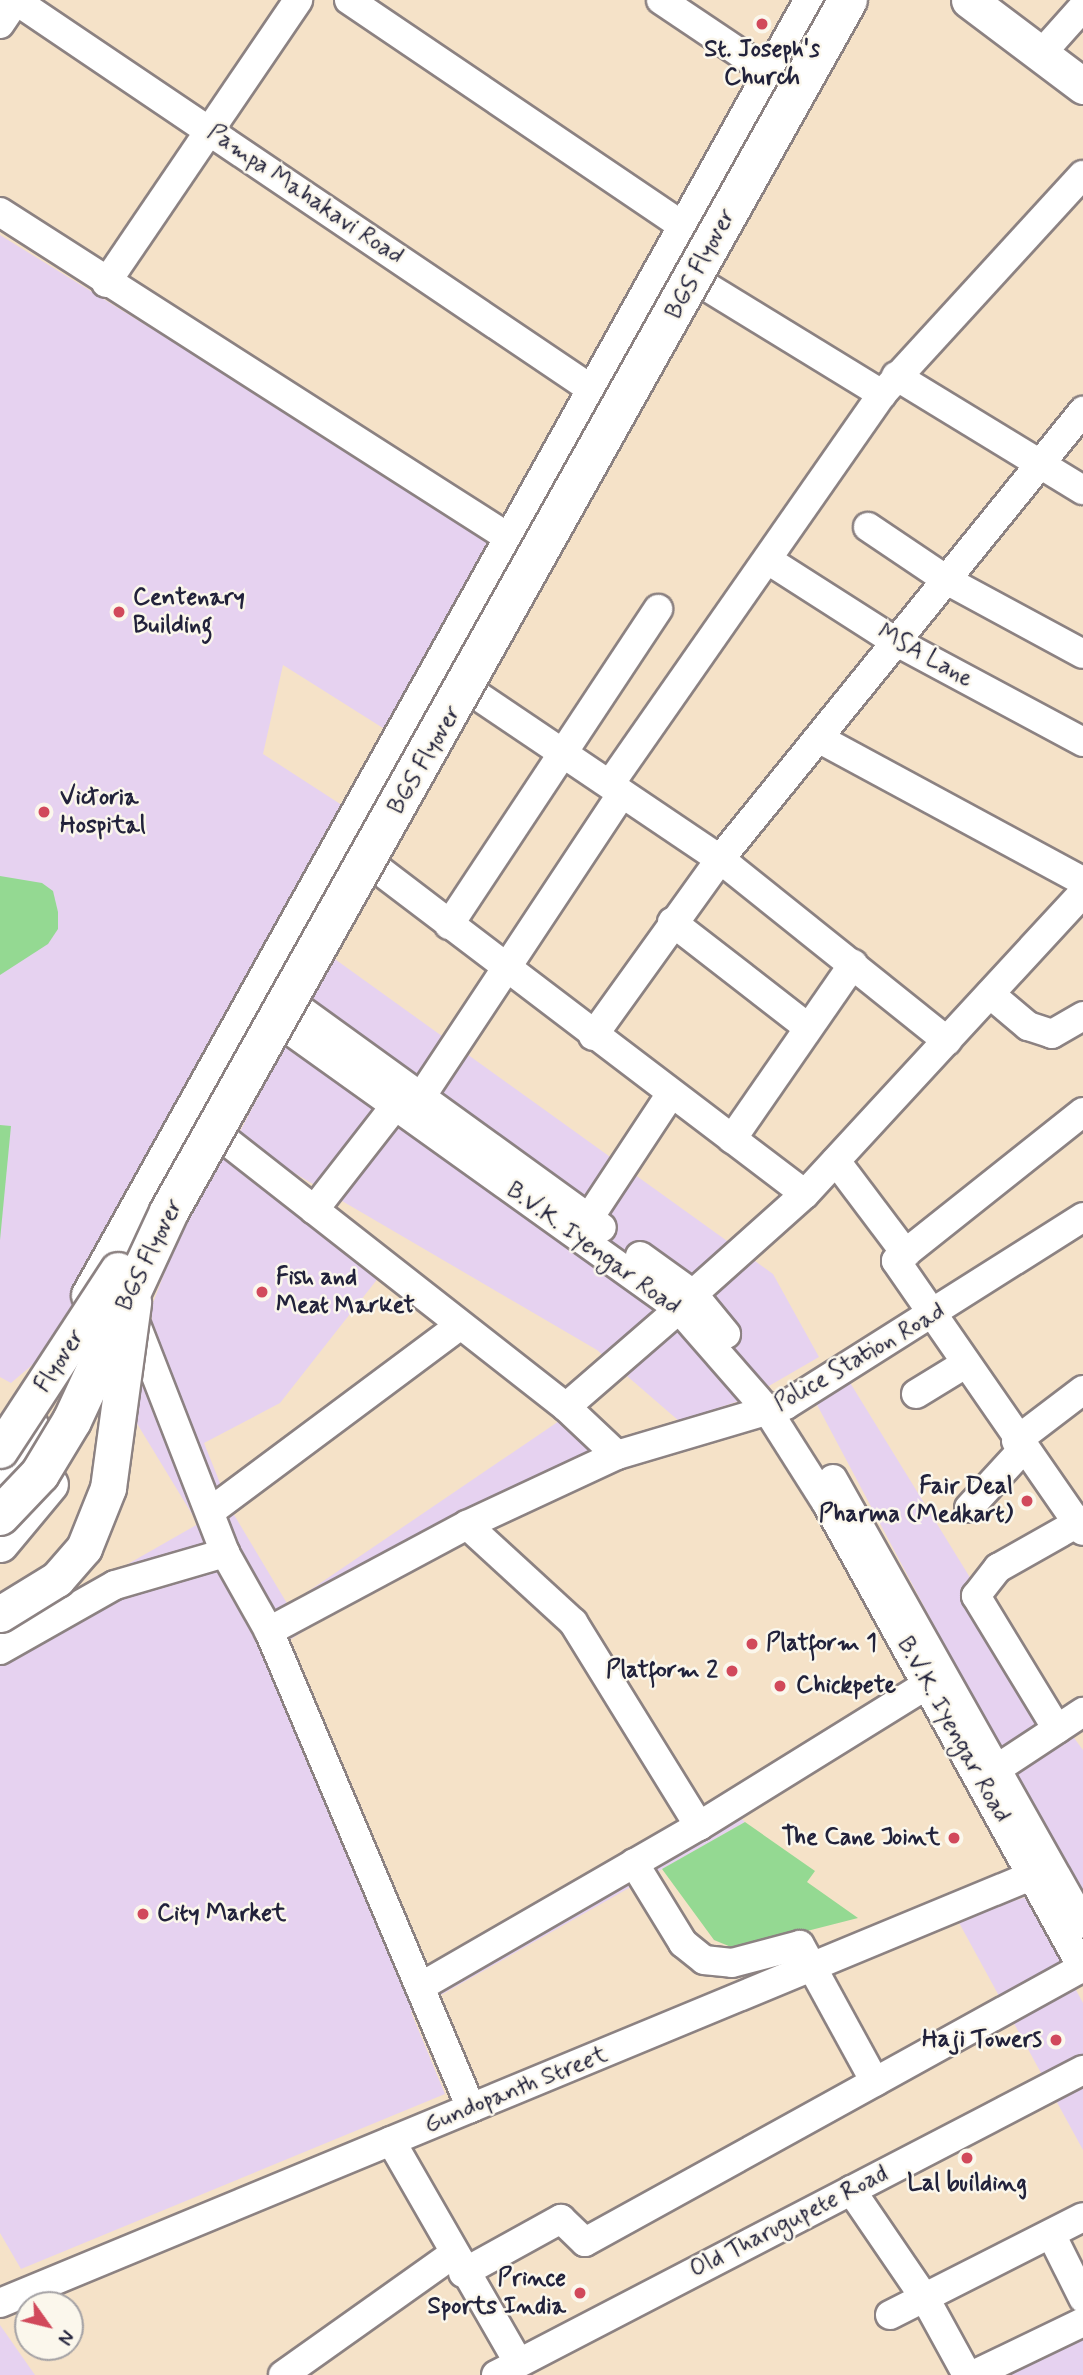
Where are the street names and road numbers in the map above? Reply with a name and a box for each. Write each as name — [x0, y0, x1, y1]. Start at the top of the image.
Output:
street label: Pampa Mahakavi Road — [201, 119, 409, 271]
street label: BGS Flyover — [660, 204, 742, 324]
street label: MSA Lane — [871, 617, 979, 695]
street label: BGS Flyover — [382, 700, 468, 820]
street label: B.V.K. Iyengar Road — [500, 1176, 686, 1322]
street label: BGS Flyover — [110, 1194, 190, 1316]
street label: Police Station Road — [771, 1298, 949, 1418]
street label: Flyover — [29, 1324, 91, 1398]
street label: B.V.K. Iyengar Road — [890, 1632, 1016, 1828]
street label: Gundopanth Street — [420, 2040, 612, 2140]
street label: Old Tharugupete Road — [685, 2160, 893, 2284]

